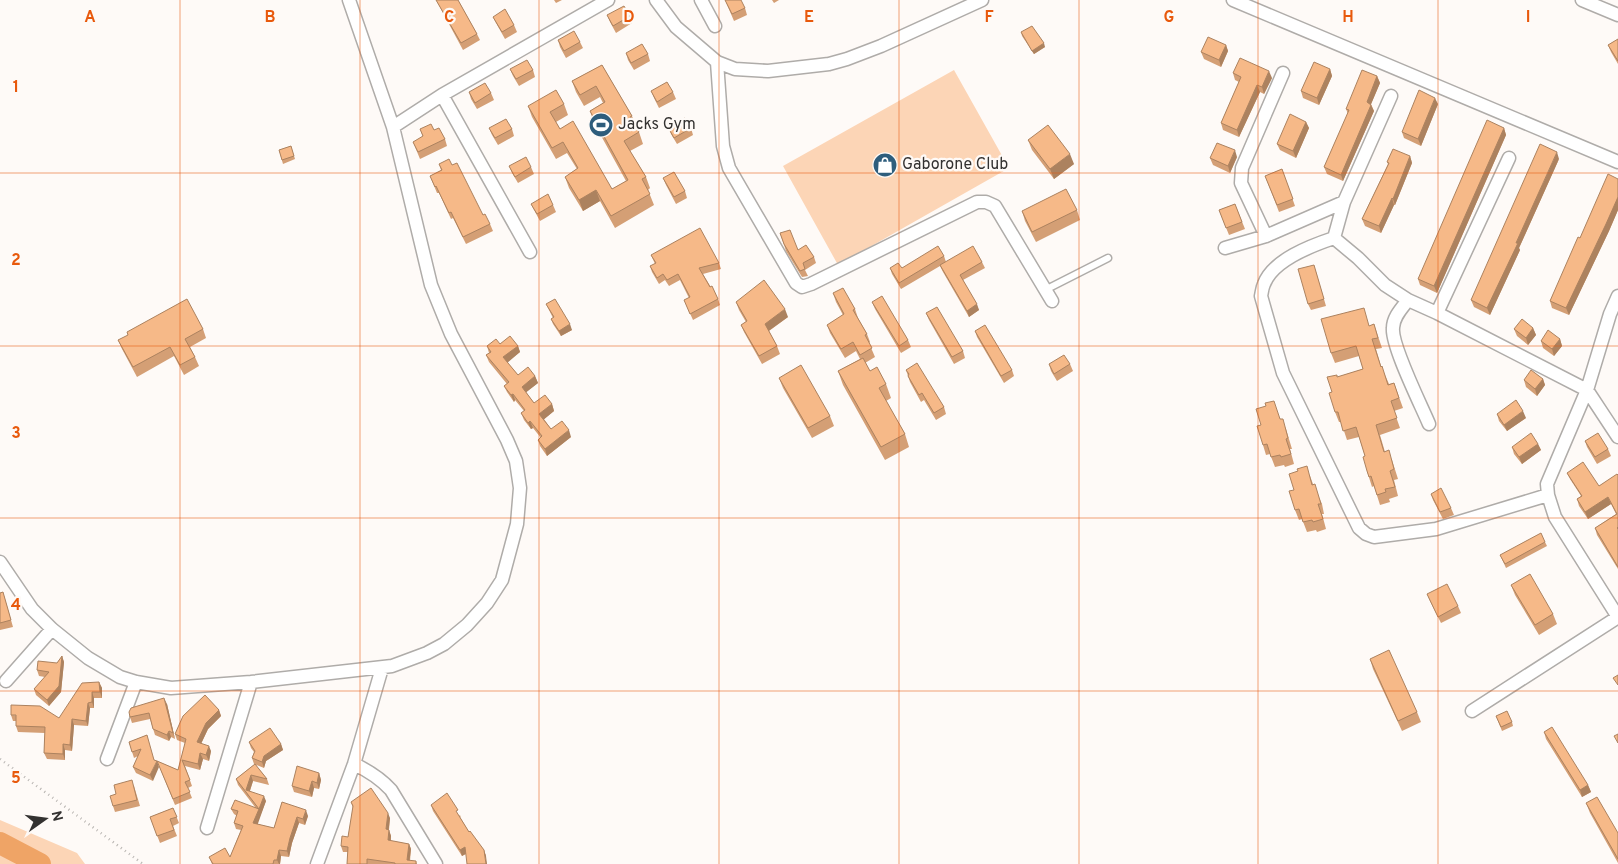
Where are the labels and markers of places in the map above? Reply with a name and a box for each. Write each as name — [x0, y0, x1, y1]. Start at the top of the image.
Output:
sports icon: Jacks Gym — [588, 112, 614, 138]
place label: Jacks Gym — [618, 115, 696, 135]
shop icon: Gaborone Club — [872, 152, 898, 178]
place label: Gaborone Club — [902, 155, 1008, 175]

